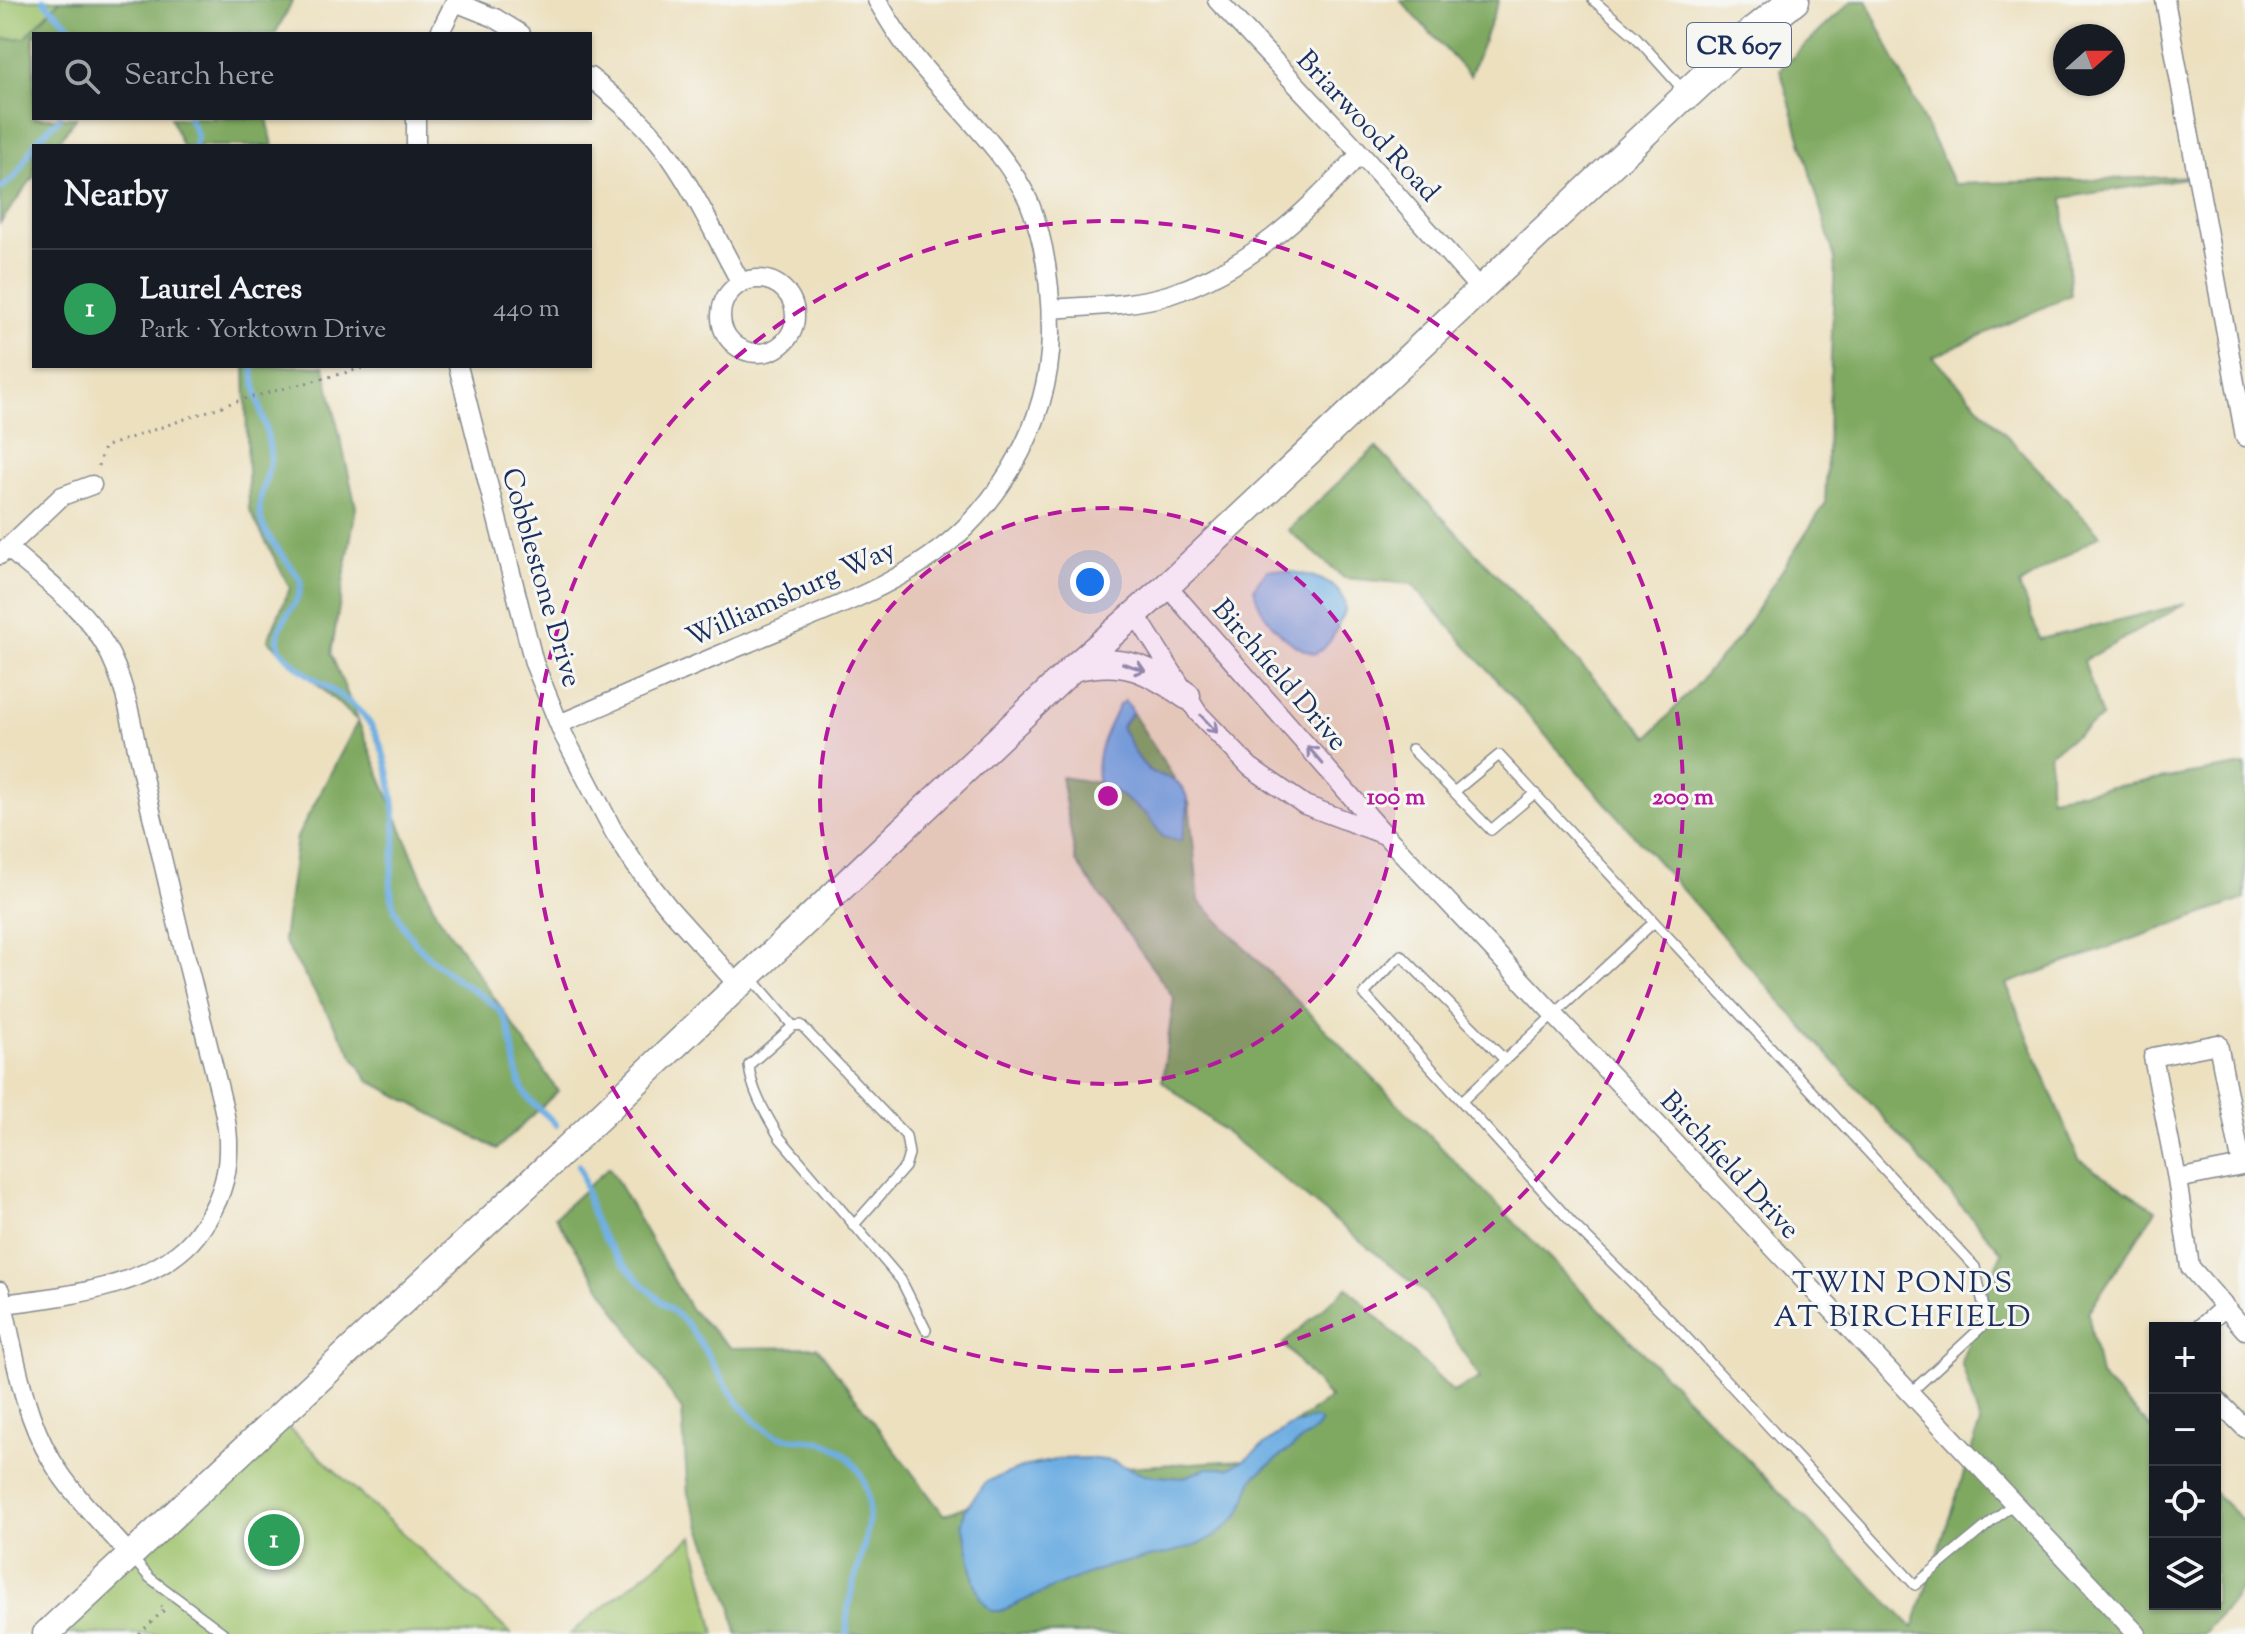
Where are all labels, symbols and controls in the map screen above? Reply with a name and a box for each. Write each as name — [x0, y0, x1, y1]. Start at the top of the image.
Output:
road number: CR 607 — [1687, 23, 1791, 67]
north arrow — [2053, 24, 2125, 96]
search box — [32, 32, 592, 120]
street label: Briarwood Road — [1286, 42, 1448, 212]
icon: search — [60, 54, 104, 98]
text: Search here — [124, 55, 274, 98]
text: Nearby — [64, 172, 169, 221]
text: Laurel Acres — [140, 269, 302, 312]
text: 1 — [86, 291, 94, 328]
text: 440 m — [493, 291, 560, 328]
text: Park · Yorktown Drive — [140, 312, 386, 349]
street label: Cobblestone Drive — [490, 464, 591, 692]
street label: Williamsburg Way — [680, 531, 902, 659]
your location — [1070, 562, 1110, 602]
street label: Birchfield Drive — [1201, 591, 1356, 761]
one-way arrow — [1120, 660, 1146, 675]
one-way arrow — [1200, 714, 1218, 734]
one-way arrow — [1306, 746, 1324, 766]
text: 100 m — [1367, 781, 1425, 815]
text: 200 m — [1652, 781, 1714, 815]
centre of rings — [1094, 782, 1122, 810]
street label: Birchfield Drive — [1649, 1083, 1808, 1249]
district label: TWIN PONDS AT BIRCHFIELD — [1774, 1263, 2032, 1340]
map controls — [2149, 1322, 2221, 1610]
button: + — [2149, 1322, 2221, 1394]
button: − — [2149, 1394, 2221, 1466]
button: locate — [2149, 1466, 2221, 1538]
pin: 1 — [248, 1510, 300, 1570]
button: layers — [2149, 1538, 2221, 1610]

